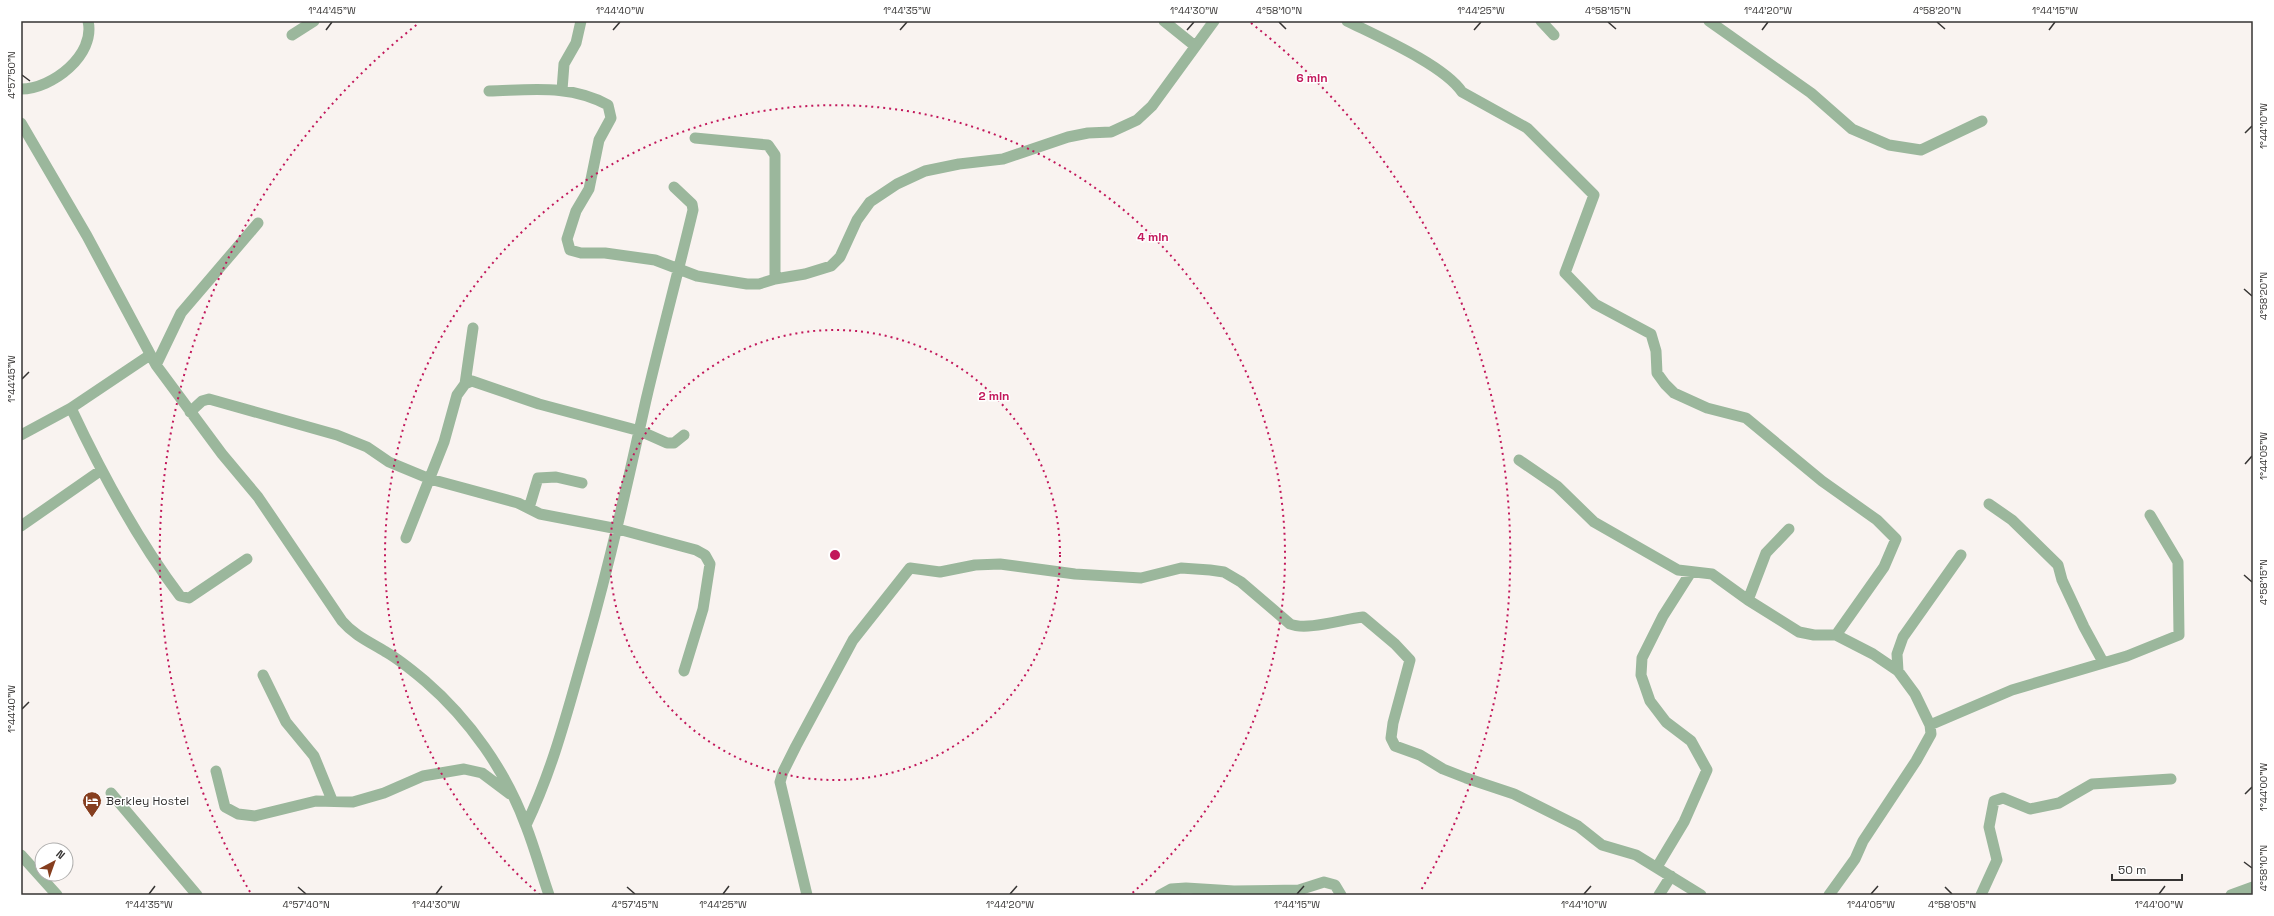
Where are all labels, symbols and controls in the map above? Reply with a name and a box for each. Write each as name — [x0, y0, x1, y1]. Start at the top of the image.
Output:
text: 1°44'45"W — [308, 4, 356, 17]
text: 1°44'40"W — [596, 4, 644, 17]
text: 1°44'35"W — [883, 4, 931, 17]
text: 1°44'30"W — [1170, 4, 1218, 17]
text: 4°58'10"N — [1256, 4, 1302, 17]
text: 1°44'25"W — [1457, 4, 1505, 17]
text: 4°58'15"N — [1585, 4, 1631, 17]
text: 1°44'20"W — [1744, 4, 1792, 17]
text: 4°58'20"N — [1913, 4, 1961, 17]
text: 1°44'15"W — [2032, 4, 2078, 17]
text: 4°57'50"N — [5, 51, 18, 99]
text: 6 min — [1296, 70, 1328, 86]
text: 1°44'10"W — [2257, 103, 2270, 149]
text: 4 min — [1137, 229, 1169, 245]
text: 4°58'20"N — [2257, 272, 2270, 320]
text: 1°44'45"W — [5, 355, 18, 403]
text: 2 min — [978, 388, 1010, 404]
text: 1°44'05"W — [2257, 432, 2270, 480]
centre of rings — [828, 548, 842, 562]
text: 4°58'15"N — [2257, 559, 2270, 605]
text: 1°44'40"W — [5, 685, 18, 733]
text: 1°44'00"W — [2257, 763, 2270, 811]
hotel icon: Berkley Hostel — [81, 790, 103, 818]
place label: Berkley Hostel — [106, 793, 189, 809]
north arrow — [34, 842, 74, 882]
text: 4°58'10"N — [2257, 845, 2270, 891]
text: N — [53, 847, 68, 862]
scale bar — [2112, 856, 2182, 882]
text: 50 m — [2118, 862, 2146, 878]
text: 1°44'35"W — [125, 898, 173, 911]
text: 4°57'40"N — [282, 898, 330, 911]
text: 1°44'30"W — [412, 898, 460, 911]
text: 4°57'45"N — [612, 898, 658, 911]
text: 1°44'25"W — [699, 898, 747, 911]
text: 1°44'20"W — [986, 898, 1034, 911]
text: 1°44'15"W — [1274, 898, 1320, 911]
text: 1°44'10"W — [1561, 898, 1607, 911]
text: 1°44'05"W — [1847, 898, 1895, 911]
text: 4°58'05"N — [1928, 898, 1976, 911]
text: 1°44'00"W — [2135, 898, 2183, 911]

